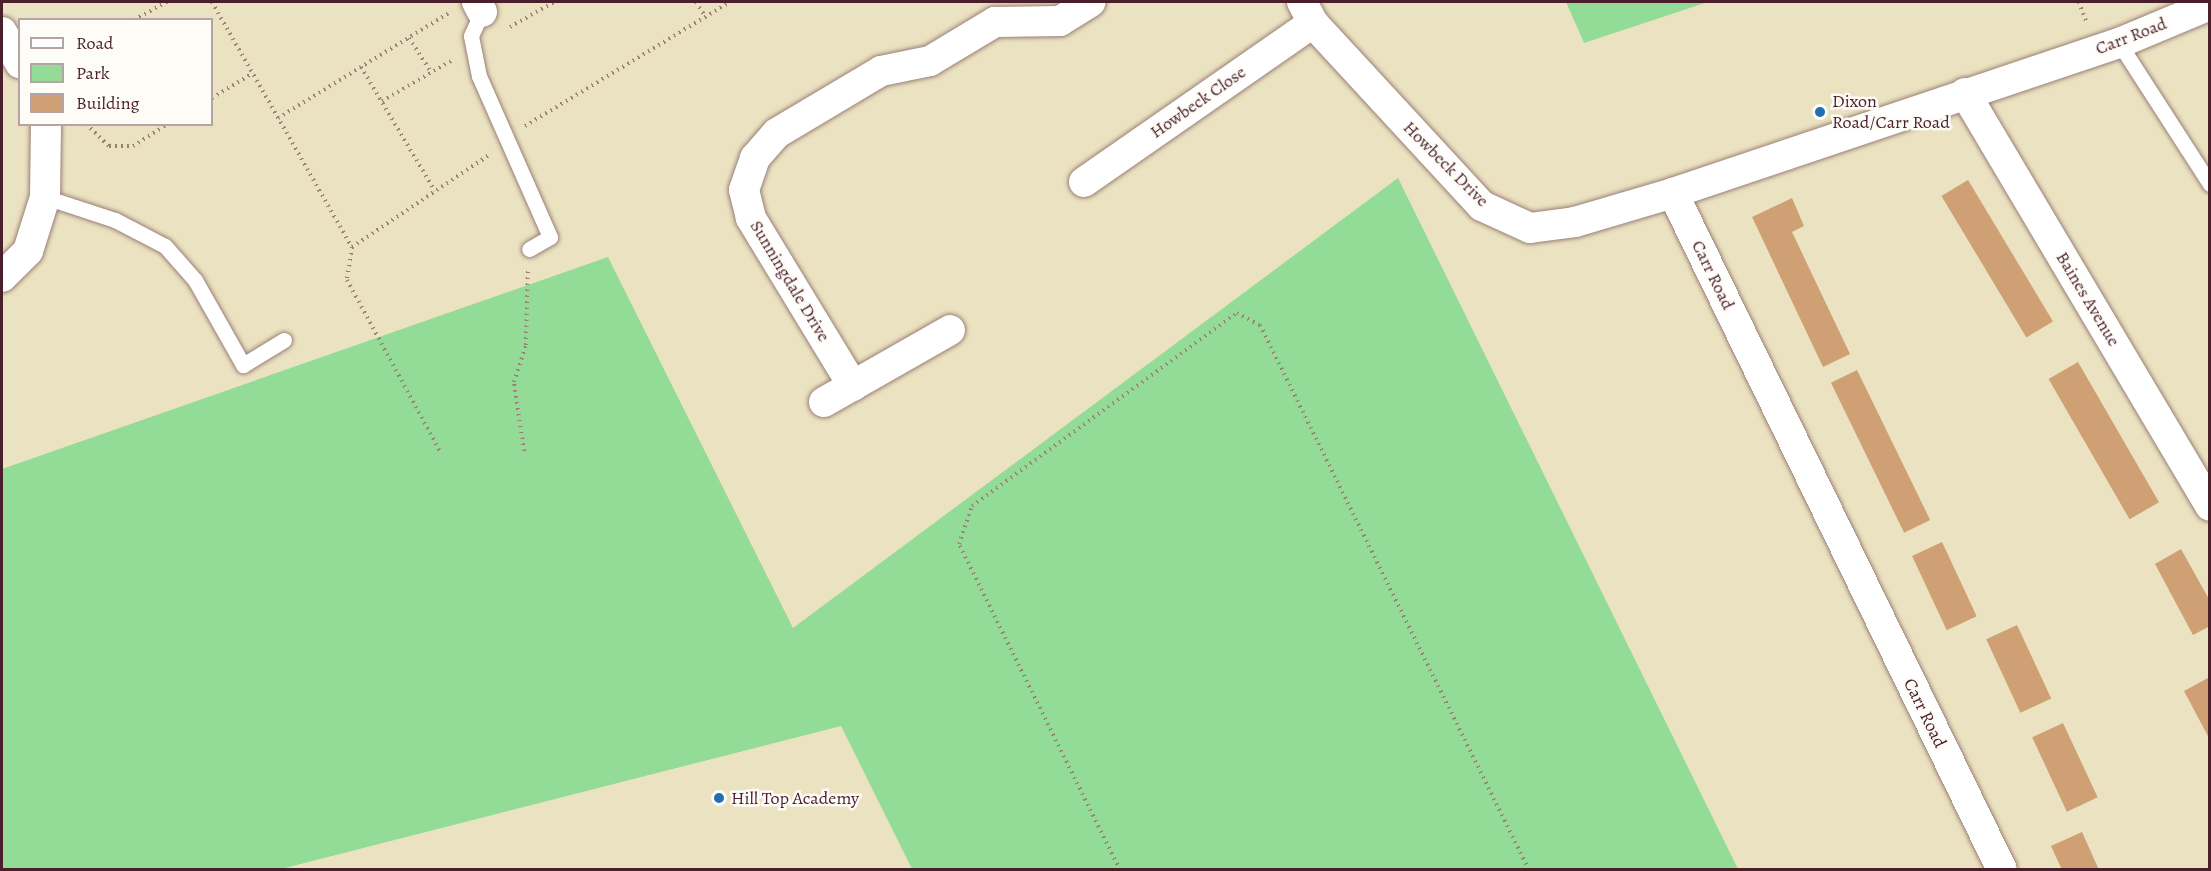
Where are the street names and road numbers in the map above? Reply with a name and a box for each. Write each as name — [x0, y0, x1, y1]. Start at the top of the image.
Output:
street label: Carr Road — [2092, 13, 2170, 59]
street label: Howbeck Close — [1146, 61, 1250, 143]
street label: Howbeck Drive — [1399, 117, 1493, 211]
street label: Sunningdale Drive — [745, 217, 835, 345]
street label: Carr Road — [1687, 237, 1739, 313]
street label: Baines Avenue — [2051, 248, 2125, 350]
street label: Carr Road — [1899, 675, 1951, 751]

